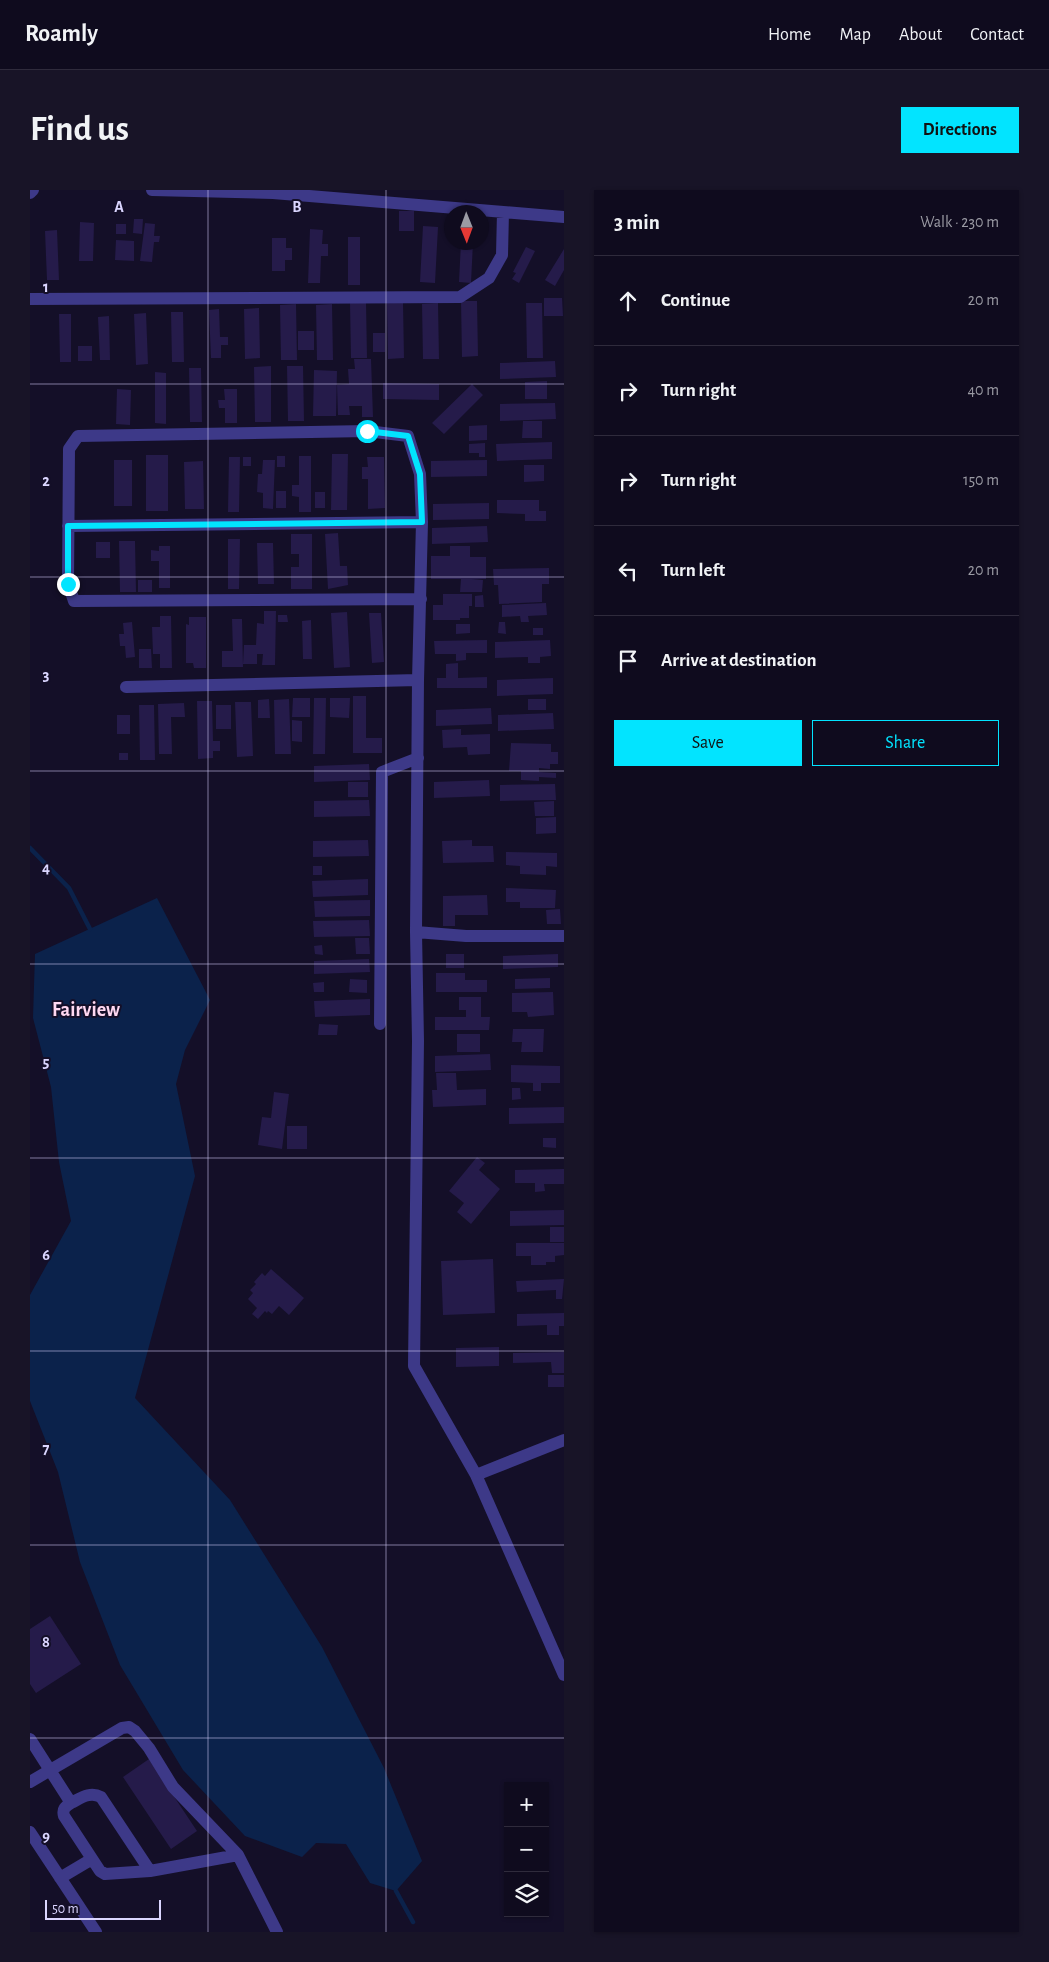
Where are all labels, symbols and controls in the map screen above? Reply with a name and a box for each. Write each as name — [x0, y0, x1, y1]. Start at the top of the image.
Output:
text: Roamly — [25, 22, 98, 46]
text: Home — [768, 26, 811, 44]
text: Map — [839, 26, 871, 44]
text: About — [899, 26, 942, 44]
text: Contact — [970, 26, 1024, 44]
button: Directions — [901, 107, 1019, 153]
text: Find us — [30, 112, 129, 147]
text: A — [114, 199, 124, 215]
text: B — [292, 199, 302, 215]
north arrow — [444, 205, 489, 250]
text: 3 min — [614, 212, 660, 233]
text: Walk · 230 m — [920, 214, 999, 230]
text: 1 — [43, 279, 49, 295]
icon: ahead — [614, 287, 642, 315]
text: Continue — [661, 291, 730, 310]
text: 20 m — [968, 292, 999, 308]
icon: right — [614, 377, 642, 405]
text: Turn right — [661, 381, 736, 400]
text: 40 m — [967, 382, 999, 398]
route start — [356, 420, 379, 443]
icon: right — [614, 467, 642, 495]
text: Turn right — [661, 471, 736, 490]
text: 150 m — [963, 472, 999, 488]
text: 2 — [42, 473, 50, 489]
icon: left — [614, 557, 642, 585]
text: Turn left — [661, 561, 725, 580]
text: 20 m — [968, 562, 999, 578]
route end — [57, 573, 80, 596]
icon: arrive — [614, 647, 642, 675]
text: Arrive at destination — [661, 651, 817, 670]
text: 3 — [43, 667, 50, 683]
button: Save — [614, 720, 802, 766]
button: Share — [812, 720, 999, 766]
text: 4 — [42, 860, 50, 876]
district label: Fairview — [52, 1000, 120, 1020]
text: 5 — [43, 1054, 50, 1070]
text: 6 — [42, 1247, 50, 1263]
text: 7 — [43, 1441, 50, 1457]
text: 8 — [42, 1634, 50, 1650]
map controls — [504, 1782, 549, 1917]
button: + — [504, 1782, 549, 1827]
button: − — [504, 1827, 549, 1872]
text: 9 — [42, 1828, 50, 1844]
button: layers — [504, 1872, 549, 1917]
scale bar — [45, 1897, 161, 1920]
text: 50 m — [52, 1902, 79, 1916]

